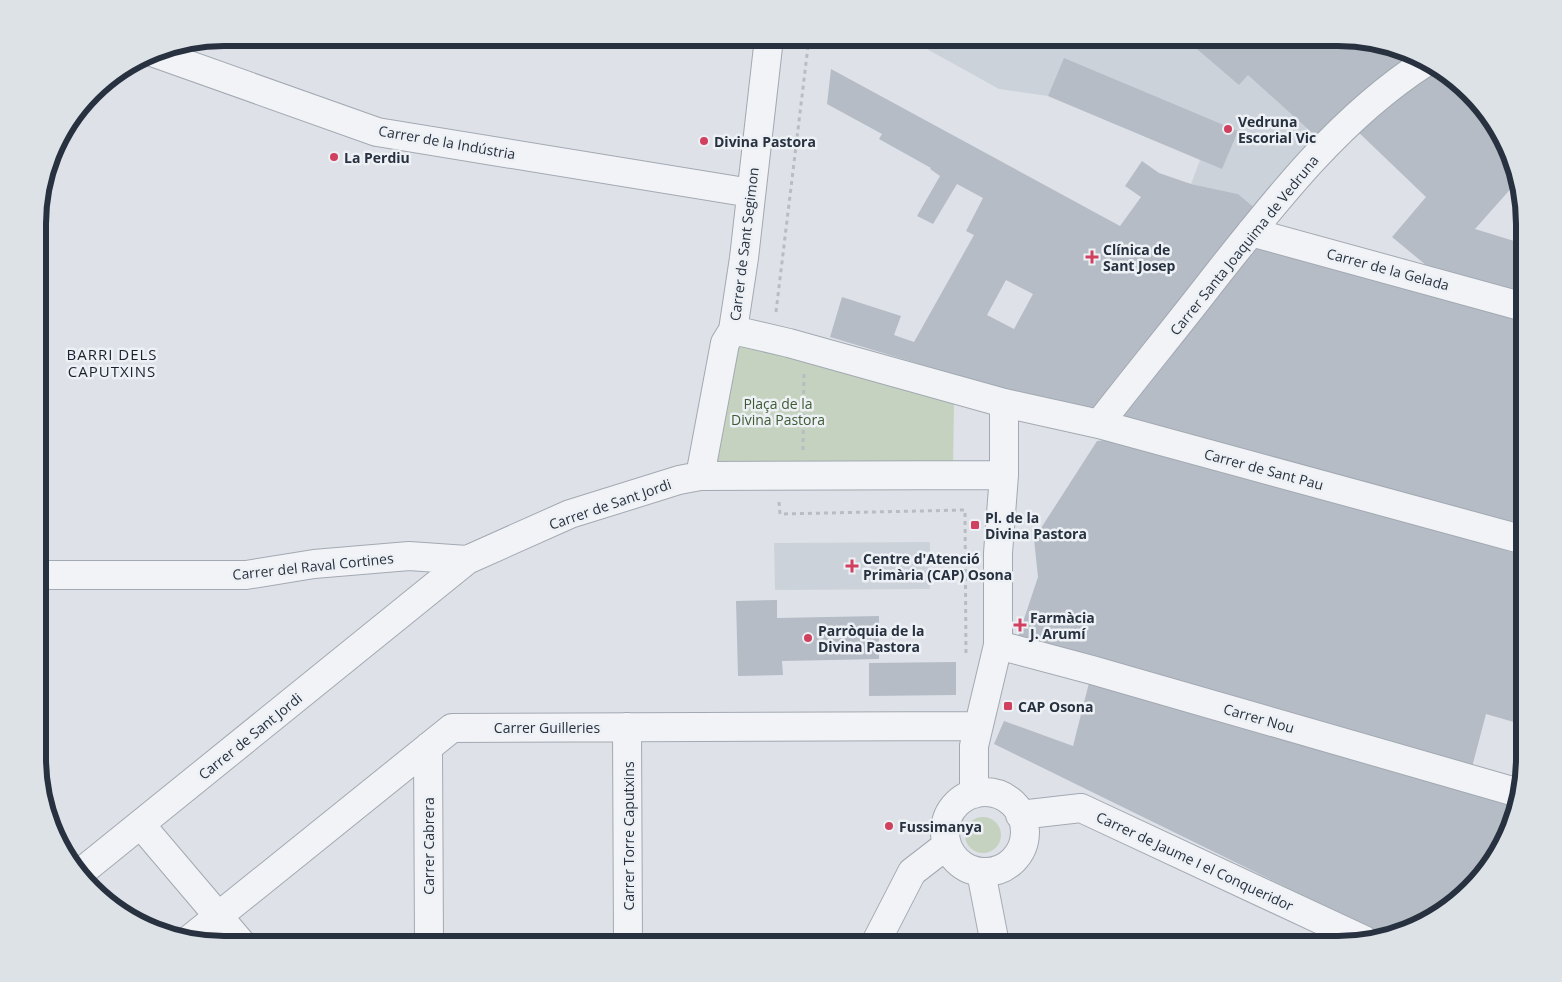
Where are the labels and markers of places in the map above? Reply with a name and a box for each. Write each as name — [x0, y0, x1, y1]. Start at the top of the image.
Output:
place label: Vedruna Escorial Vic — [1238, 112, 1316, 147]
marker: Vedruna Escorial Vic — [1222, 123, 1234, 135]
place label: Divina Pastora — [714, 132, 816, 151]
marker: Divina Pastora — [698, 135, 710, 147]
place label: La Perdiu — [344, 148, 410, 167]
marker: La Perdiu — [328, 151, 340, 163]
place label: Clínica de Sant Josep — [1103, 240, 1176, 275]
marker: Clínica de Sant Josep — [1085, 250, 1099, 264]
place label: Pl. de la Divina Pastora — [985, 508, 1087, 543]
marker: Pl. de la Divina Pastora — [969, 519, 981, 531]
place label: Centre d'Atenció Primària (CAP) Osona — [863, 549, 1012, 584]
marker: Centre d'Atenció Primària (CAP) Osona — [845, 559, 859, 573]
place label: Farmàcia J. Arumí — [1028, 608, 1095, 643]
marker: Farmàcia J. Arumí — [1014, 619, 1026, 631]
place label: Parròquia de la Divina Pastora — [818, 621, 925, 656]
marker: Parròquia de la Divina Pastora — [802, 632, 814, 644]
place label: CAP Osona — [1018, 697, 1093, 716]
marker: CAP Osona — [1002, 700, 1014, 712]
place label: Fussimanya — [899, 817, 982, 836]
marker: Fussimanya — [883, 820, 895, 832]

